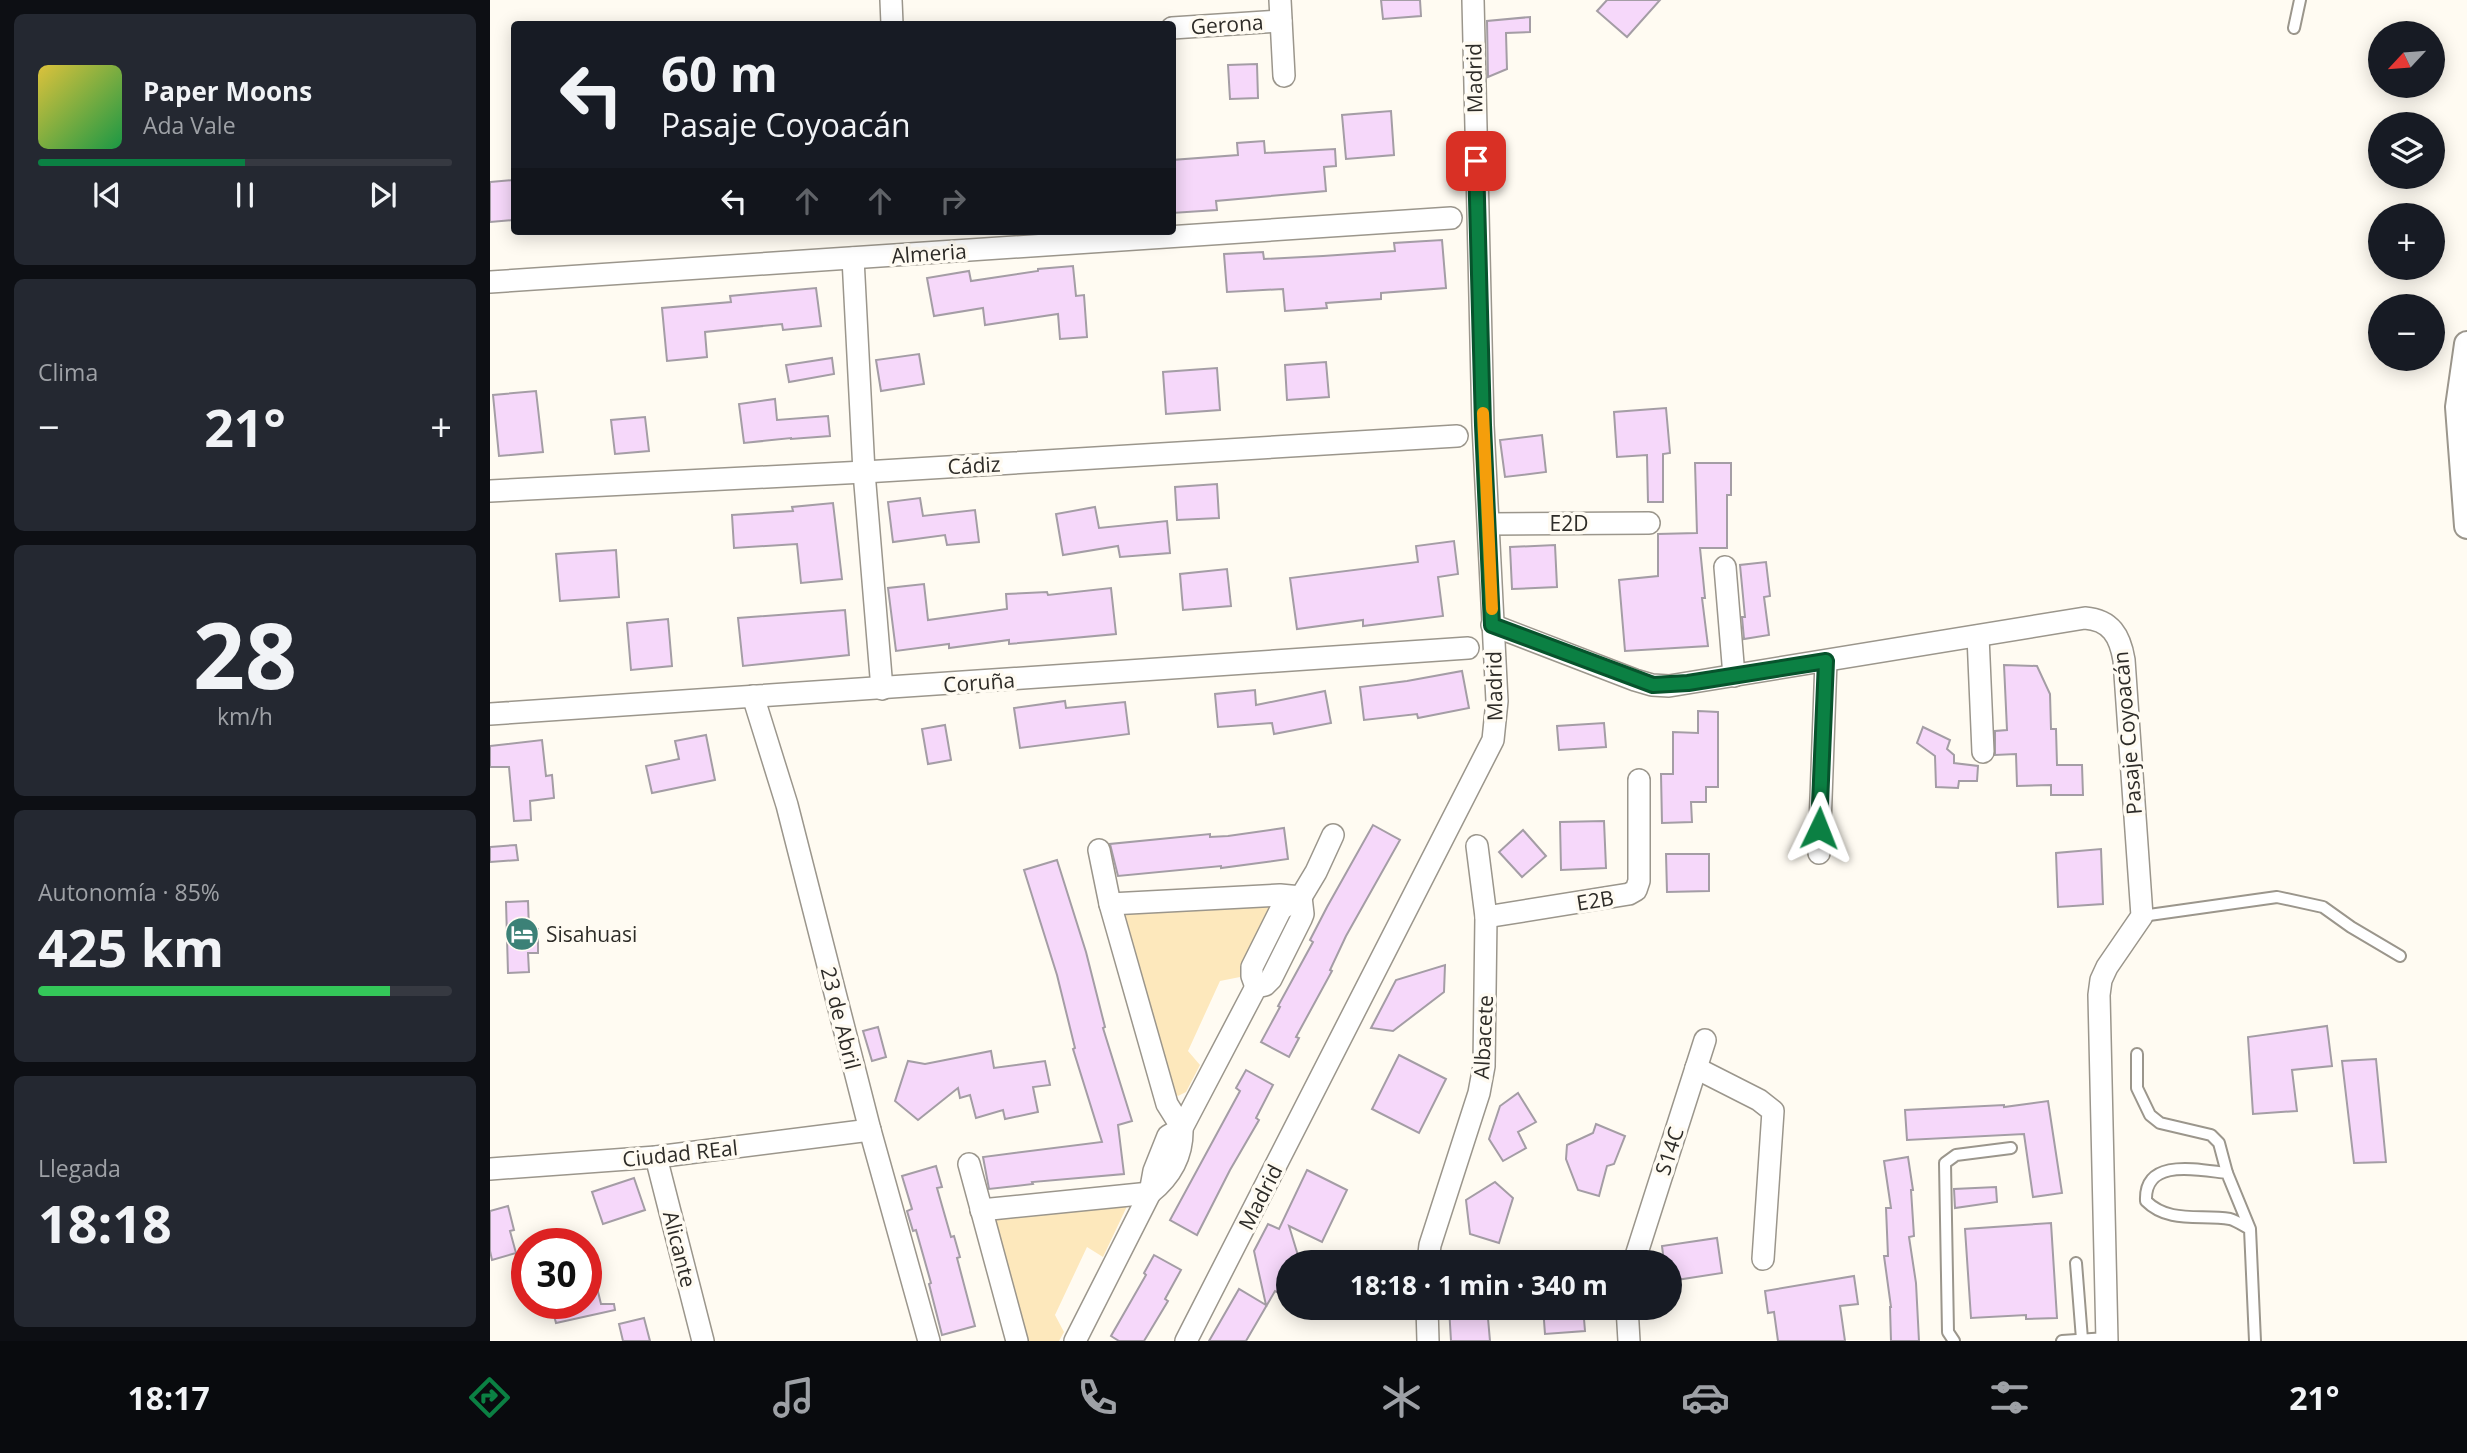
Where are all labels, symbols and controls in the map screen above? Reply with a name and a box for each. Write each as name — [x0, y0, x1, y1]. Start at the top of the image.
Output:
street label: Gerona — [1190, 7, 1264, 41]
north arrow — [2368, 21, 2445, 98]
map controls — [2368, 21, 2445, 371]
text: 60 m — [661, 40, 778, 106]
street label: Madrid — [1459, 43, 1489, 113]
icon: left — [546, 49, 637, 140]
text: Paper Moons — [143, 73, 312, 109]
text: Pasaje Coyoacán — [661, 103, 911, 146]
text: Ada Vale — [143, 109, 236, 141]
button: layers — [2368, 112, 2445, 189]
pin — [1446, 131, 1506, 191]
icon: arrive — [1457, 142, 1495, 180]
icon: previous — [88, 176, 126, 214]
icon: pause — [226, 176, 264, 214]
icon: next — [364, 176, 402, 214]
icon: left — [715, 182, 753, 220]
icon: ahead — [788, 182, 826, 220]
icon: ahead — [861, 182, 899, 220]
icon: right — [934, 182, 972, 220]
button: + — [2368, 203, 2445, 280]
street label: Almeria — [890, 236, 968, 270]
button: − — [2368, 294, 2445, 371]
text: Clima — [38, 356, 98, 388]
text: 21° — [204, 391, 286, 462]
text: − — [38, 400, 60, 452]
text: + — [430, 400, 452, 452]
street label: Cádiz — [947, 450, 1001, 480]
street label: E2D — [1550, 509, 1588, 537]
text: 28 — [193, 592, 297, 716]
street label: Pasaje Coyoacán — [2106, 650, 2148, 816]
street label: Madrid — [1479, 651, 1509, 721]
street label: Coruña — [942, 666, 1016, 698]
text: km/h — [217, 700, 273, 732]
position arrow — [1782, 791, 1856, 865]
text: Autonomía · 85% — [38, 876, 220, 908]
street label: E2B — [1574, 883, 1616, 917]
text: 425 km — [38, 911, 224, 982]
hotel icon: Sisahuasi — [503, 915, 541, 953]
place label: Sisahuasi — [546, 920, 637, 948]
street label: 23 de Abril — [815, 964, 867, 1072]
street label: Albacete — [1467, 994, 1499, 1080]
street label: S14C — [1648, 1123, 1690, 1179]
street label: Ciudad REal — [621, 1133, 739, 1173]
text: Llegada — [38, 1152, 121, 1184]
street label: Madrid — [1232, 1159, 1288, 1235]
text: 18:18 — [38, 1187, 172, 1258]
street label: Alicante — [657, 1208, 703, 1290]
speed limit sign: 30 — [511, 1228, 602, 1319]
text: 18:18 · 1 min · 340 m — [1350, 1267, 1608, 1303]
icon: directions — [465, 1373, 514, 1422]
icon: music — [769, 1373, 818, 1422]
icon: phone — [1073, 1373, 1122, 1422]
icon: climate — [1377, 1373, 1426, 1422]
icon: car — [1681, 1373, 1730, 1422]
icon: filters — [1985, 1373, 2034, 1422]
text: 18:17 — [128, 1376, 210, 1419]
text: 21° — [2289, 1376, 2339, 1419]

